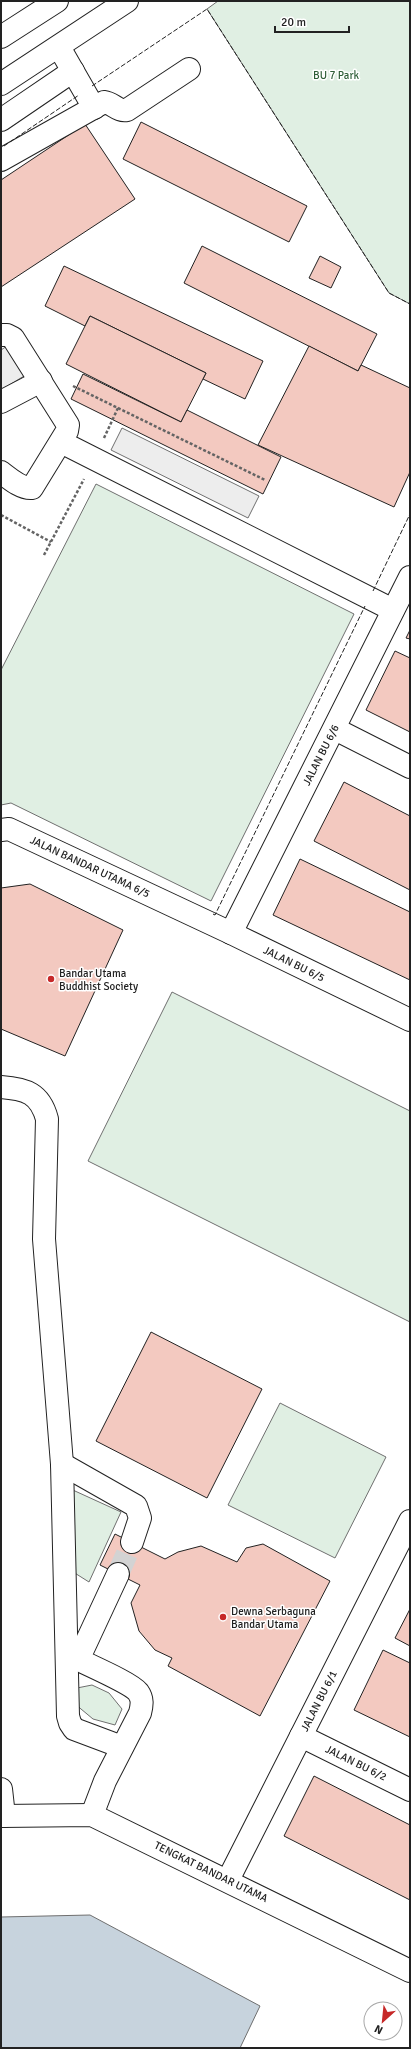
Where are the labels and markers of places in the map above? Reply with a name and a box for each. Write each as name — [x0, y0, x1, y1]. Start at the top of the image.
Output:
place label: Bandar Utama Buddhist Society — [59, 967, 139, 993]
marker: Bandar Utama Buddhist Society — [46, 974, 56, 984]
place label: Dewna Serbaguna Bandar Utama — [231, 1605, 316, 1631]
marker: Dewna Serbaguna Bandar Utama — [218, 1612, 228, 1622]

